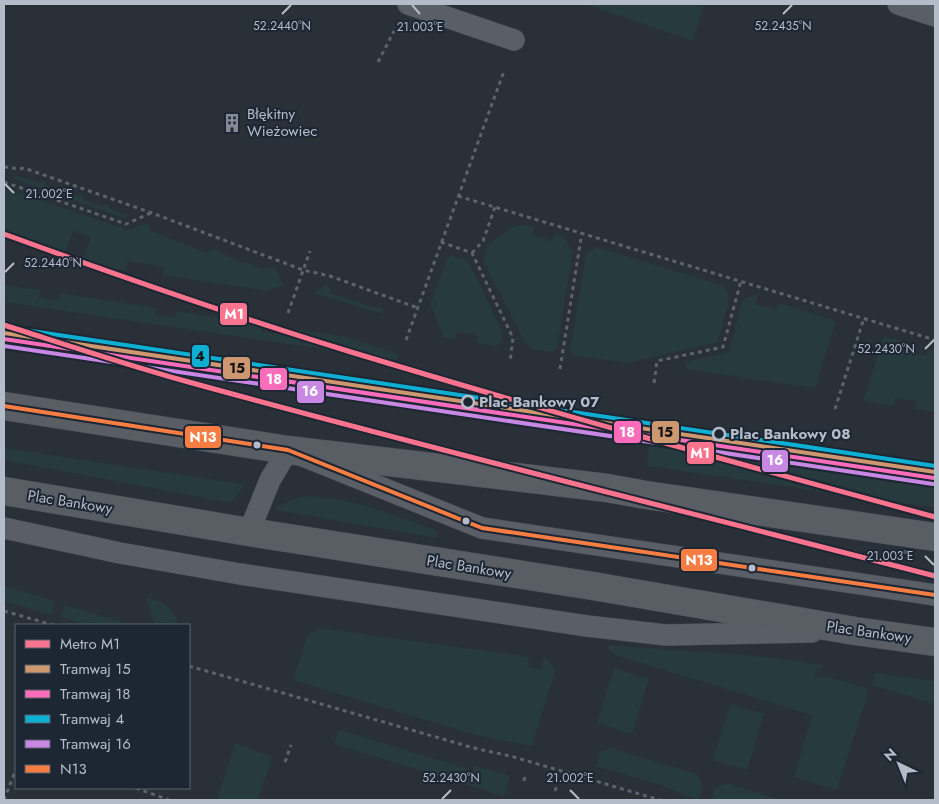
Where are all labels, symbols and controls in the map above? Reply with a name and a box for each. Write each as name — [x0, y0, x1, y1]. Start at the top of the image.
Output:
text: 52.2440°N — [253, 17, 311, 35]
text: 52.2435°N — [755, 17, 811, 35]
text: 21.003°E — [397, 18, 443, 36]
place label: Błękitny Wieżowiec — [247, 103, 317, 142]
building icon: Błękitny Wieżowiec — [221, 112, 243, 134]
text: 21.002°E — [26, 185, 73, 203]
text: 52.2440°N — [24, 254, 82, 272]
line badge: M1 — [219, 302, 248, 326]
text: M1 — [224, 304, 244, 324]
text: 52.2430°N — [857, 340, 915, 358]
line badge: 4 — [191, 344, 210, 368]
text: 4 — [195, 346, 205, 366]
line badge: 15 — [222, 356, 251, 380]
text: 15 — [229, 358, 245, 378]
line badge: 18 — [259, 367, 288, 391]
text: 18 — [266, 369, 282, 389]
line badge: 16 — [296, 380, 325, 404]
text: 16 — [302, 381, 318, 401]
place label: Plac Bankowy 07 — [479, 391, 600, 413]
marker: Plac Bankowy 07 — [461, 395, 475, 409]
line badge: 18 — [613, 420, 642, 444]
line badge: 15 — [651, 420, 680, 444]
text: 18 — [619, 422, 635, 442]
text: 15 — [657, 422, 673, 442]
place label: Plac Bankowy 08 — [730, 423, 851, 445]
line badge: N13 — [184, 425, 222, 449]
text: N13 — [190, 427, 217, 447]
marker: Plac Bankowy 08 — [712, 427, 726, 441]
unlabelled marker — [252, 440, 262, 450]
line badge: M1 — [686, 441, 715, 465]
text: M1 — [690, 443, 710, 463]
line badge: 16 — [761, 449, 789, 473]
text: 16 — [767, 450, 783, 470]
street label: Plac Bankowy — [26, 484, 114, 520]
unlabelled marker — [461, 516, 471, 526]
text: 21.003°E — [867, 547, 913, 565]
line badge: N13 — [680, 548, 718, 572]
street label: Plac Bankowy — [425, 549, 513, 585]
text: N13 — [686, 550, 713, 570]
unlabelled marker — [747, 563, 757, 573]
street label: Plac Bankowy — [825, 615, 913, 649]
legend — [15, 624, 190, 789]
text: Metro M1 — [60, 633, 120, 655]
text: Tramwaj 15 — [60, 658, 131, 680]
text: Tramwaj 18 — [60, 683, 130, 705]
text: Tramwaj 4 — [60, 708, 124, 730]
text: Tramwaj 16 — [60, 733, 131, 755]
north arrow — [874, 739, 924, 789]
text: N — [879, 743, 901, 766]
text: N13 — [60, 758, 87, 780]
text: 52.2430°N — [422, 769, 480, 787]
text: 21.002°E — [547, 769, 594, 787]

